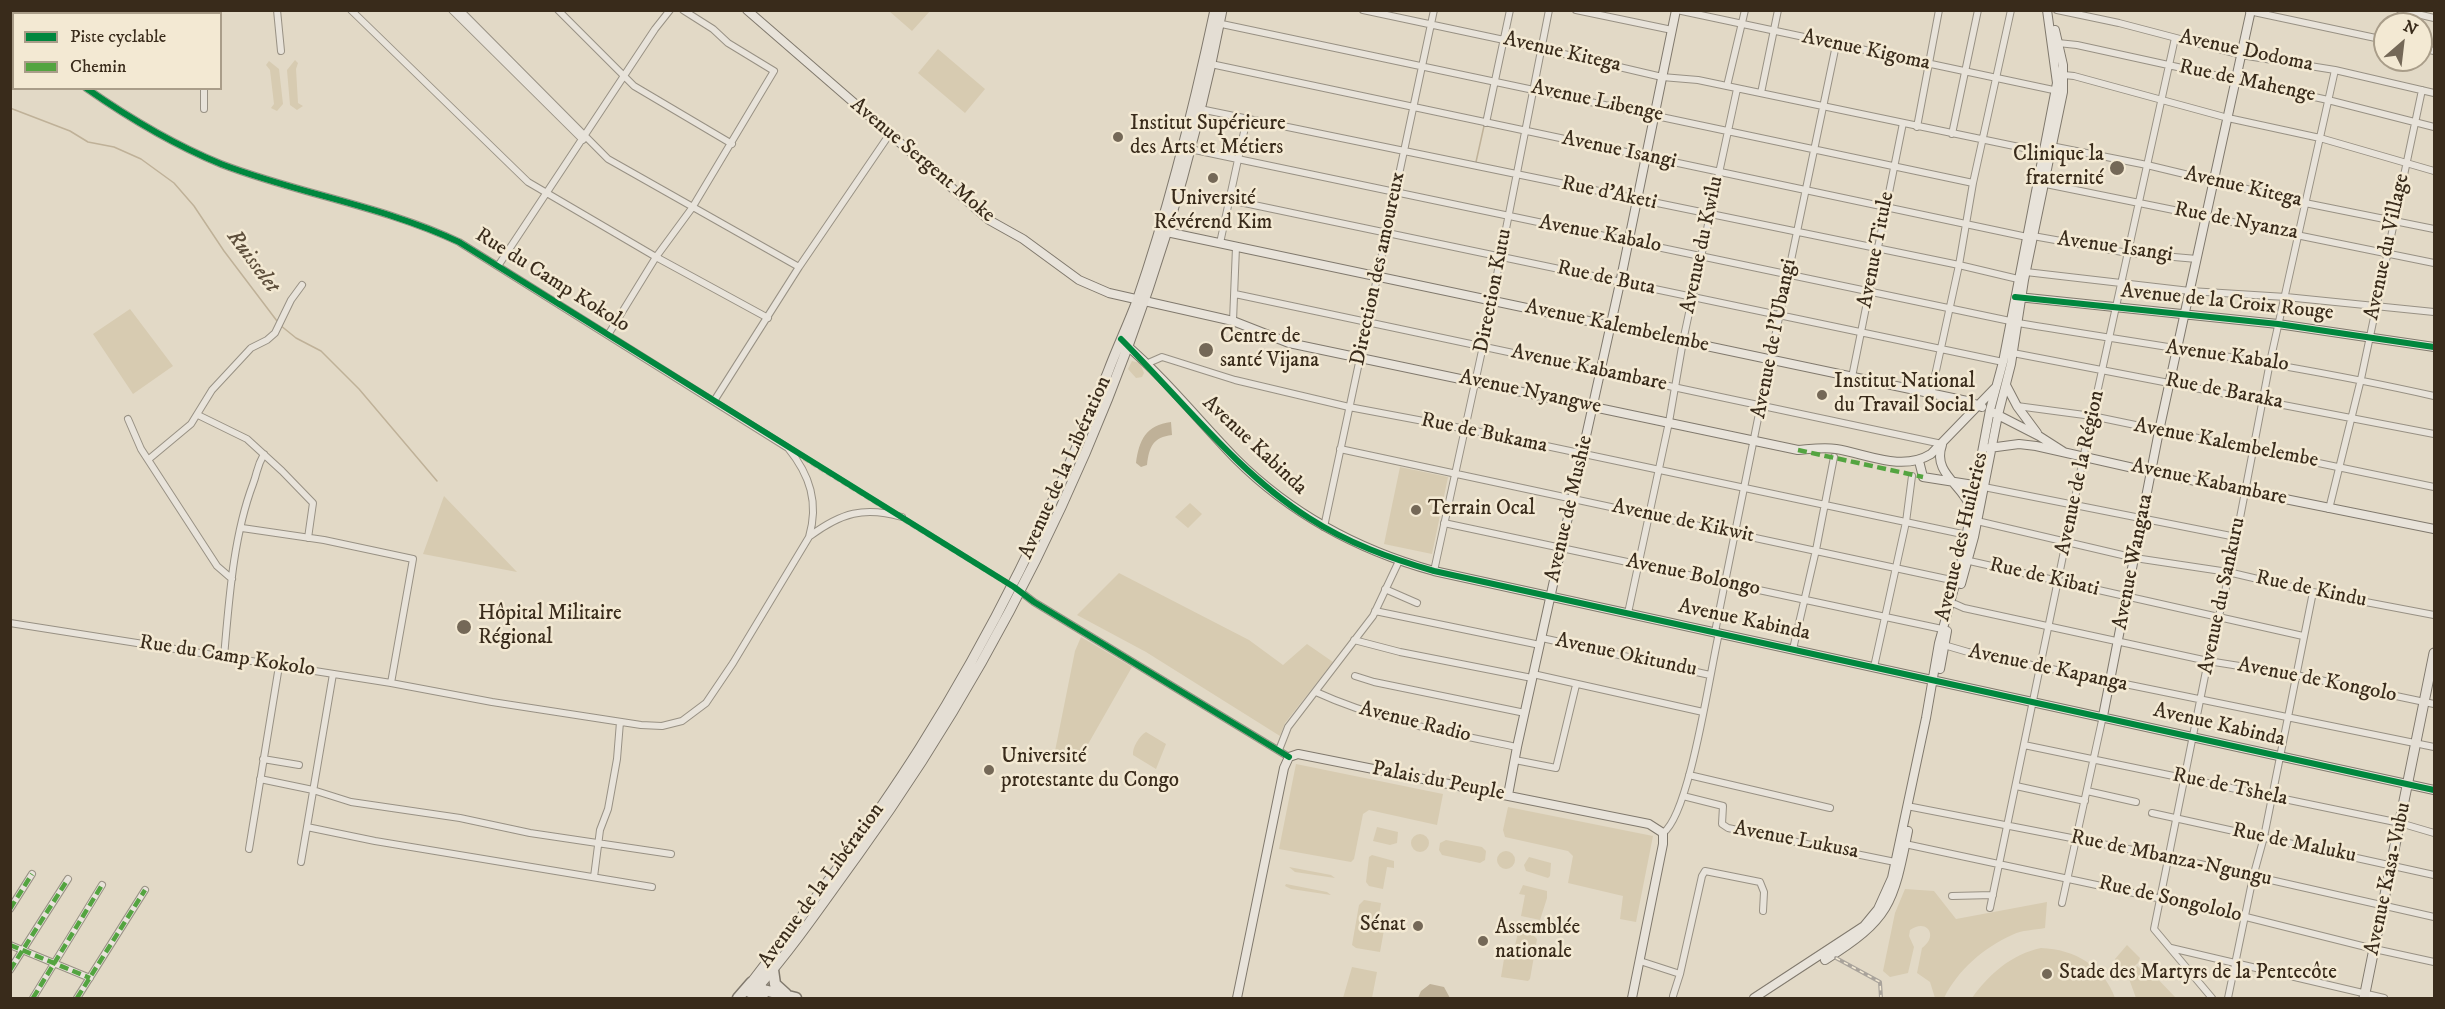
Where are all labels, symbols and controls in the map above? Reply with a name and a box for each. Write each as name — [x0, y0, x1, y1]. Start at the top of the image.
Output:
legend — [12, 12, 222, 90]
north arrow — [2373, 12, 2433, 72]
text: N — [2400, 16, 2421, 40]
street label: Avenue Kigoma — [1800, 25, 1932, 77]
text: Piste cyclable — [70, 26, 166, 48]
street label: Avenue Dodoma — [2177, 26, 2315, 78]
street label: Avenue Kitega — [1501, 27, 1623, 79]
street label: Rue de Mahenge — [2177, 55, 2317, 109]
text: Chemin — [70, 56, 126, 78]
street label: Avenue Libenge — [1529, 76, 1665, 128]
street label: Avenue Sergent Moke — [844, 93, 1000, 229]
place label: Institut Supérieure des Arts et Métiers — [1130, 112, 1286, 162]
street label: Avenue Isangi — [1560, 127, 1678, 175]
marker: Institut Supérieure des Arts et Métiers — [1111, 130, 1125, 144]
place label: Clinique la fraternité — [2013, 143, 2104, 193]
marker: Clinique la fraternité — [2108, 159, 2126, 177]
street label: Avenue Kitega — [2182, 162, 2304, 214]
street label: Direction des amoureux — [1346, 170, 1412, 368]
marker: Université Révérend Kim — [1206, 171, 1220, 185]
street label: Avenue du Village — [2360, 171, 2416, 323]
street label: Rue d'Aketi — [1559, 172, 1659, 216]
street label: Avenue du Kwilu — [1676, 174, 1730, 316]
place label: Université Révérend Kim — [1154, 187, 1272, 237]
street label: Avenue Titule — [1853, 190, 1901, 310]
street label: Rue de Nyanza — [2172, 198, 2300, 246]
street label: Avenue Kabalo — [1537, 211, 1663, 259]
street label: Rue du Camp Kokolo — [470, 223, 634, 339]
water label: Ruisselet — [220, 225, 284, 299]
street label: Direction Kutu — [1470, 227, 1518, 355]
street label: Avenue Isangi — [2056, 227, 2174, 269]
street label: Rue de Buta — [1554, 256, 1658, 302]
street label: Avenue de l'Ubangi — [1747, 257, 1803, 421]
street label: Avenue de la Croix Rouge — [2119, 279, 2335, 327]
street label: Avenue Kalembelembe — [1523, 295, 1711, 359]
place label: Centre de santé Vijana — [1220, 325, 1319, 375]
street label: Avenue Kabalo — [2164, 336, 2290, 378]
street label: Avenue Kabambare — [1509, 340, 1669, 398]
marker: Centre de santé Vijana — [1197, 341, 1215, 359]
street label: Avenue Nyangwe — [1457, 366, 1603, 420]
street label: Rue de Baraka — [2163, 368, 2285, 416]
place label: Institut National du Travail Social — [1834, 370, 1975, 420]
street label: Avenue de la Libération — [1014, 373, 1118, 563]
marker: Institut National du Travail Social — [1815, 388, 1829, 402]
street label: Avenue de la Région — [2051, 388, 2111, 558]
street label: Avenue Kabinda — [1196, 391, 1312, 501]
street label: Rue de Bukama — [1419, 408, 1549, 460]
street label: Avenue Kalembelembe — [2132, 414, 2320, 474]
street label: Avenue de Mushie — [1541, 433, 1599, 585]
street label: Avenue des Huileries — [1931, 450, 1995, 624]
street label: Avenue Kabambare — [2129, 454, 2289, 512]
street label: Avenue Wangata — [2108, 492, 2160, 632]
street label: Avenue de Kikwit — [1610, 495, 1756, 549]
place label: Terrain Ocal — [1428, 497, 1535, 523]
marker: Terrain Ocal — [1409, 503, 1423, 517]
street label: Avenue du Sankuru — [2194, 515, 2252, 677]
street label: Avenue Bolongo — [1624, 550, 1762, 602]
street label: Rue de Kibati — [1987, 553, 2101, 603]
street label: Rue de Kindu — [2253, 566, 2369, 614]
street label: Avenue Kabinda — [1676, 595, 1812, 647]
place label: Hôpital Militaire Régional — [478, 602, 622, 652]
marker: Hôpital Militaire Régional — [455, 618, 473, 636]
street label: Avenue Okitundu — [1553, 629, 1699, 683]
street label: Rue du Camp Kokolo — [137, 631, 317, 683]
street label: Avenue de Kapanga — [1966, 640, 2130, 698]
street label: Avenue de Kongolo — [2235, 653, 2399, 709]
street label: Avenue Radio — [1357, 697, 1473, 749]
street label: Avenue Kabinda — [2151, 699, 2287, 753]
place label: Université protestante du Congo — [1001, 745, 1179, 795]
street label: Palais du Peuple — [1370, 757, 1506, 807]
marker: Université protestante du Congo — [982, 763, 996, 777]
street label: Rue de Tshela — [2170, 764, 2290, 812]
street label: Avenue de la Libération — [754, 799, 890, 973]
street label: Avenue Kasa-Vubu — [2361, 800, 2417, 958]
street label: Avenue Lukusa — [1731, 817, 1861, 865]
street label: Rue de Maluku — [2230, 819, 2358, 869]
street label: Rue de Mbanza-Ngungu — [2068, 825, 2274, 893]
street label: Rue de Songololo — [2096, 871, 2244, 929]
place label: Sénat — [1360, 913, 1406, 939]
place label: Assemblée nationale — [1495, 916, 1580, 966]
marker: Sénat — [1411, 919, 1425, 933]
marker: Assemblée nationale — [1476, 934, 1490, 948]
place label: Stade des Martyrs de la Pentecôte — [2059, 961, 2337, 987]
marker: Stade des Martyrs de la Pentecôte — [2040, 967, 2054, 981]

